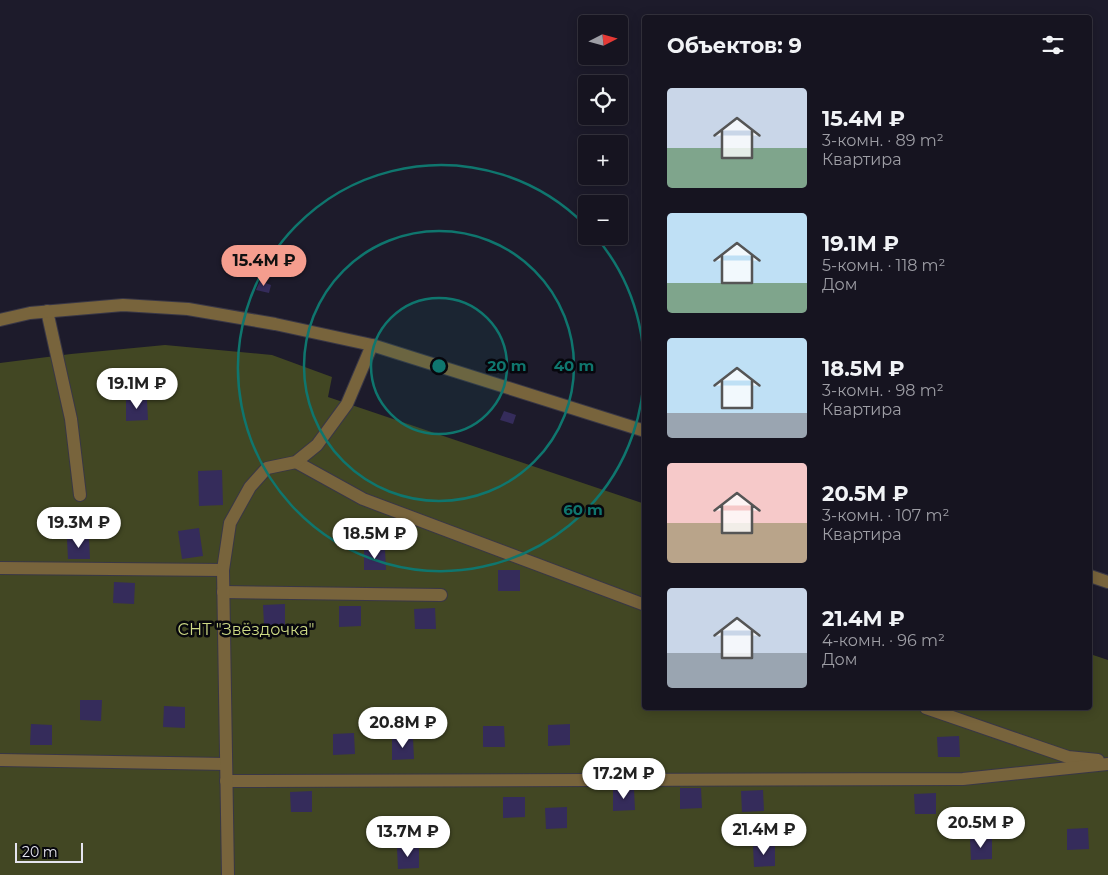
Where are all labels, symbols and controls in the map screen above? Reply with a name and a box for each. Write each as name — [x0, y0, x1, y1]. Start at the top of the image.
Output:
north arrow — [578, 15, 628, 65]
map controls — [578, 15, 628, 245]
icon: filters — [1039, 31, 1067, 59]
text: Объектов: 9 — [667, 33, 802, 58]
button: locate — [578, 75, 628, 125]
text: 15.4M ₽ — [822, 106, 905, 131]
icon: home — [707, 108, 767, 168]
text: 3-комн. · 89 m² — [822, 131, 944, 150]
button: + — [578, 135, 628, 185]
text: Квартира — [822, 150, 902, 169]
button: − — [578, 195, 628, 245]
text: 19.1M ₽ — [822, 231, 899, 256]
icon: home — [707, 233, 767, 293]
pin: 15.4M ₽ — [218, 244, 310, 287]
text: 15.4M ₽ — [232, 251, 296, 270]
text: 5-комн. · 118 m² — [822, 256, 945, 275]
text: Дом — [822, 275, 857, 294]
text: 20 m — [487, 356, 527, 375]
text: 40 m — [554, 356, 594, 375]
text: 18.5M ₽ — [822, 356, 905, 381]
centre of rings — [430, 357, 448, 375]
icon: home — [707, 358, 767, 418]
pin: 19.1M ₽ — [91, 368, 183, 410]
text: 19.1M ₽ — [108, 374, 166, 393]
text: 3-комн. · 98 m² — [822, 381, 944, 400]
text: Квартира — [822, 400, 902, 419]
text: 20.5M ₽ — [822, 481, 909, 506]
icon: home — [707, 483, 767, 543]
text: 60 m — [563, 500, 603, 519]
pin: 19.3M ₽ — [33, 506, 125, 549]
text: 3-комн. · 107 m² — [822, 506, 949, 525]
text: 19.3M ₽ — [48, 513, 110, 532]
pin: 18.5M ₽ — [329, 518, 421, 560]
text: 18.5M ₽ — [344, 524, 406, 543]
text: Квартира — [822, 525, 902, 544]
text: 21.4M ₽ — [822, 606, 905, 631]
icon: home — [707, 608, 767, 668]
park label: СНТ "Звёздочка" — [178, 620, 314, 639]
text: 4-комн. · 96 m² — [822, 631, 945, 650]
text: Дом — [822, 650, 857, 669]
pin: 20.8M ₽ — [357, 706, 449, 749]
text: 20.8M ₽ — [369, 713, 437, 732]
pin: 17.2M ₽ — [578, 758, 670, 800]
text: 17.2M ₽ — [593, 764, 655, 783]
pin: 20.5M ₽ — [935, 806, 1027, 849]
text: 20.5M ₽ — [948, 813, 1014, 832]
pin: 21.4M ₽ — [718, 814, 810, 856]
pin: 13.7M ₽ — [362, 816, 454, 858]
text: 21.4M ₽ — [732, 820, 796, 839]
text: 13.7M ₽ — [377, 822, 439, 841]
scale bar — [15, 840, 82, 863]
text: 20 m — [22, 843, 58, 861]

